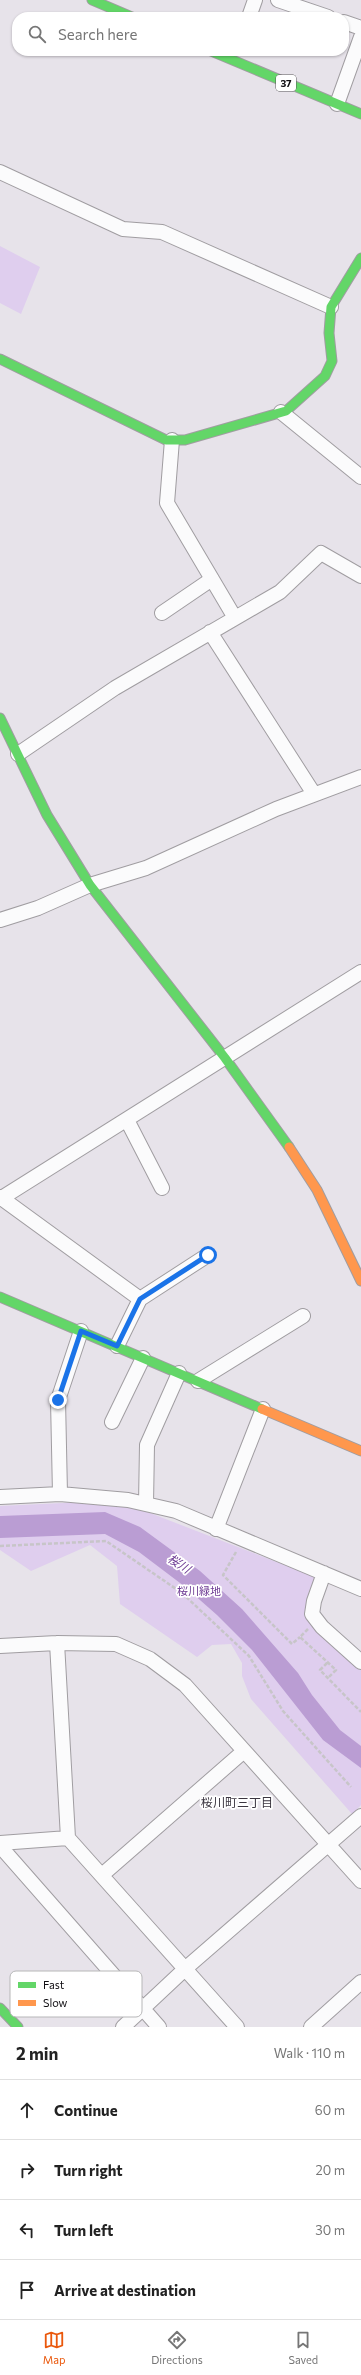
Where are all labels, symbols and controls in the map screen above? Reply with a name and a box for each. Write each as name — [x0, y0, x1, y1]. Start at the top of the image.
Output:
search box — [12, 12, 349, 56]
icon: search — [26, 23, 48, 45]
text: Search here — [58, 25, 137, 43]
road number: 37 — [276, 75, 296, 91]
route start — [199, 1246, 217, 1264]
route end — [49, 1391, 67, 1409]
water label: 桜川 — [166, 1551, 195, 1577]
park label: 桜川緑地 — [177, 1584, 221, 1597]
district label: 桜川町三丁目 — [201, 1795, 273, 1809]
legend — [10, 1971, 142, 2017]
text: Fast — [43, 1978, 65, 1991]
text: Slow — [43, 1996, 68, 2009]
text: 2 min — [16, 2043, 58, 2064]
text: Walk · 110 m — [274, 2045, 345, 2061]
icon: ahead — [16, 2099, 38, 2121]
text: Continue — [54, 2101, 118, 2119]
text: 60 m — [315, 2102, 345, 2118]
icon: right — [16, 2159, 38, 2181]
text: Turn right — [54, 2161, 123, 2179]
text: 20 m — [316, 2162, 345, 2178]
icon: left — [16, 2219, 38, 2241]
text: Turn left — [54, 2221, 113, 2239]
text: 30 m — [315, 2222, 345, 2238]
icon: arrive — [16, 2279, 38, 2301]
text: Arrive at destination — [54, 2281, 196, 2299]
tab: Map — [43, 2329, 66, 2366]
tab: Directions — [151, 2329, 203, 2366]
tab: Saved — [288, 2329, 318, 2366]

